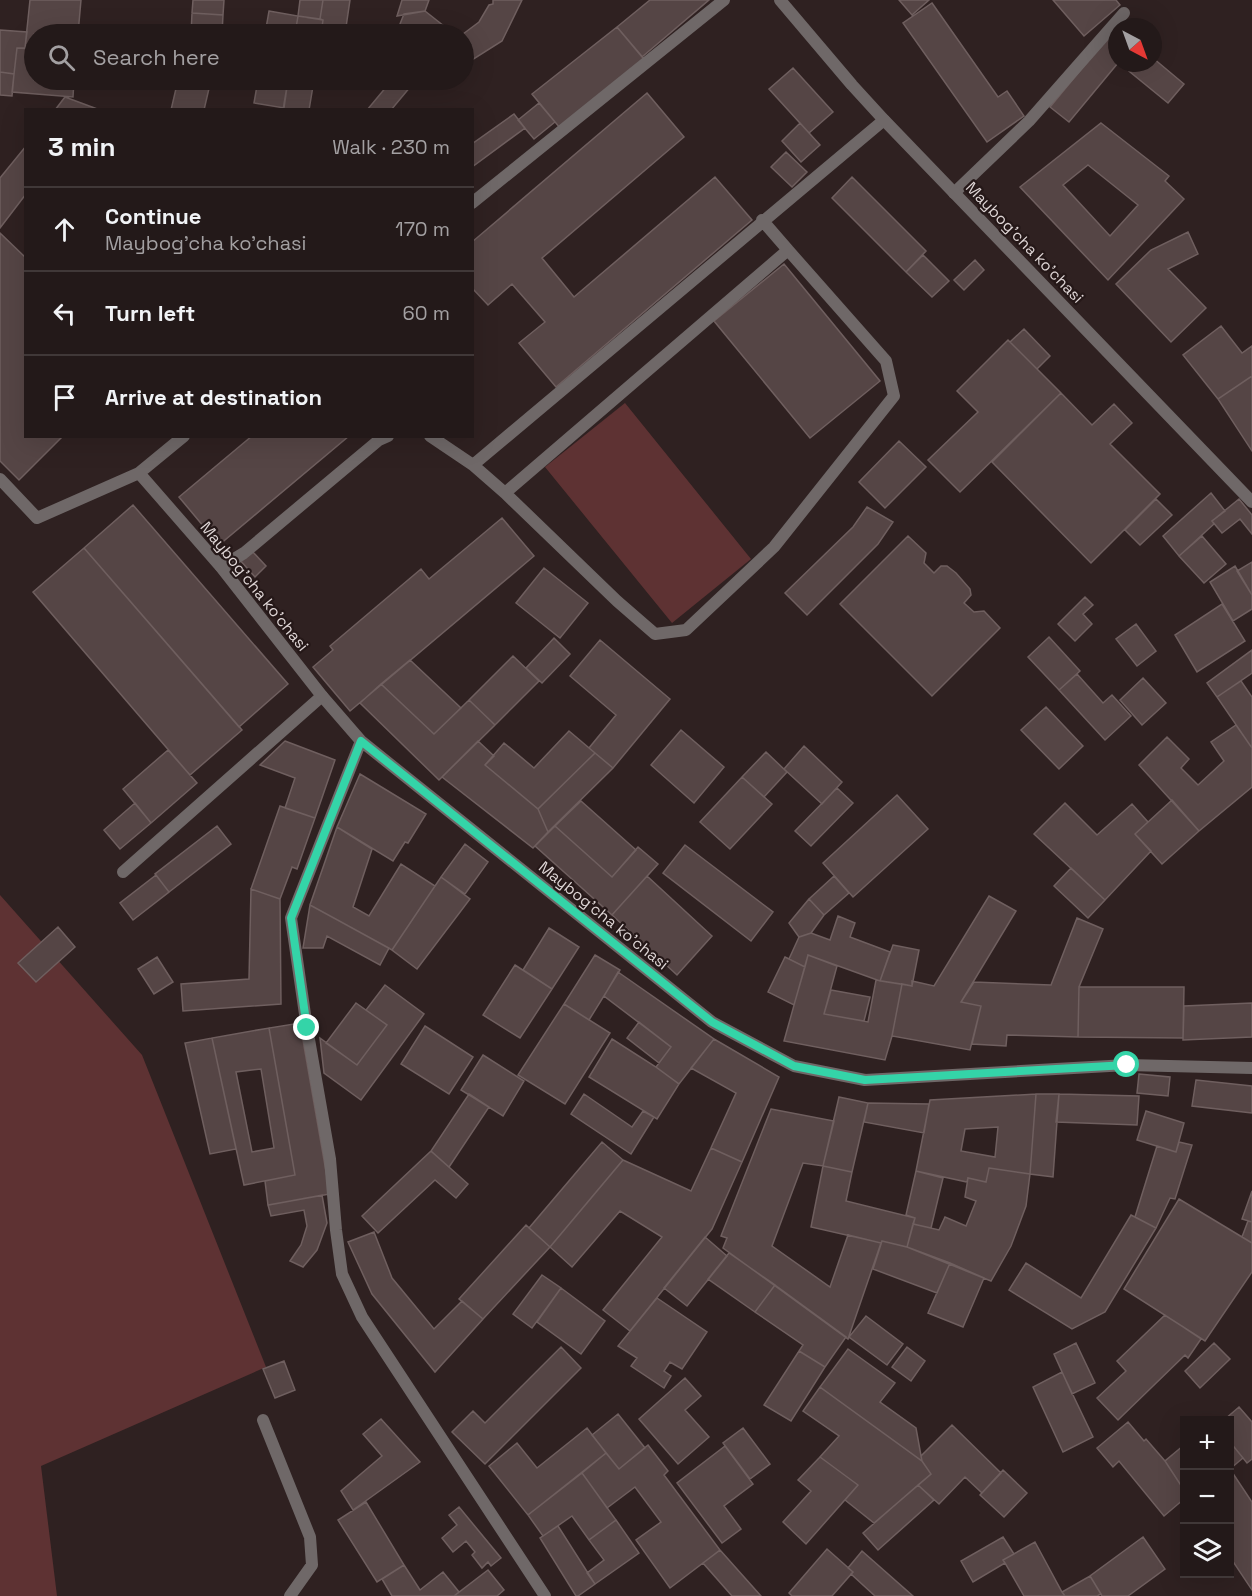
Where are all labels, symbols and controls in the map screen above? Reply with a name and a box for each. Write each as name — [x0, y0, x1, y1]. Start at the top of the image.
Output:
north arrow — [1108, 18, 1162, 72]
search box — [24, 24, 474, 90]
icon: search — [45, 41, 78, 74]
text: Search here — [93, 43, 220, 71]
text: 3 min — [48, 130, 116, 164]
text: Walk · 230 m — [332, 134, 450, 160]
street label: Maybog'cha ko'chasi — [961, 177, 1088, 308]
text: Continue — [105, 202, 201, 230]
icon: ahead — [48, 213, 81, 246]
text: 170 m — [395, 216, 450, 242]
text: Maybog'cha ko'chasi — [105, 230, 307, 256]
icon: left — [48, 297, 81, 330]
text: Turn left — [105, 299, 195, 327]
text: 60 m — [403, 300, 450, 326]
icon: arrive — [48, 381, 81, 414]
text: Arrive at destination — [105, 383, 322, 411]
street label: Maybog'cha ko'chasi — [196, 517, 313, 656]
street label: Maybog'cha ko'chasi — [534, 857, 673, 974]
route end — [293, 1014, 319, 1040]
route start — [1113, 1051, 1139, 1077]
map controls — [1180, 1416, 1234, 1578]
button: + — [1180, 1416, 1234, 1470]
button: − — [1180, 1470, 1234, 1524]
button: layers — [1180, 1524, 1234, 1578]

